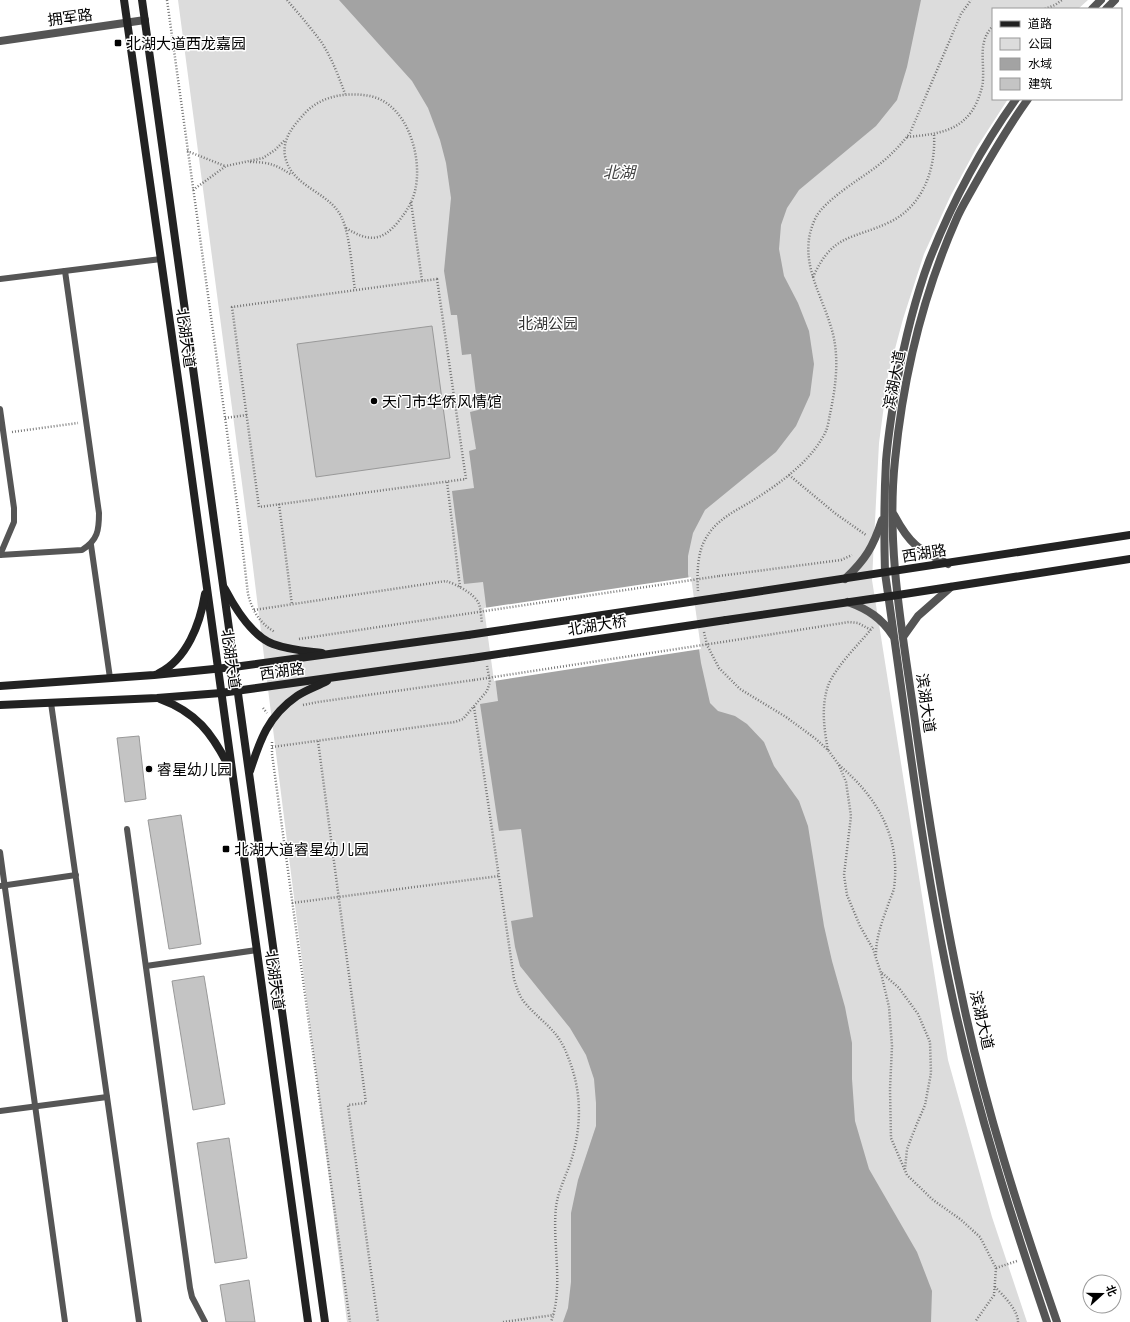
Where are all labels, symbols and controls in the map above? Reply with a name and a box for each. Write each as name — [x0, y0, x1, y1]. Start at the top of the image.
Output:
street label: 拥军路 — [46, 4, 94, 30]
legend — [992, 8, 1122, 100]
text: 道路 — [1028, 16, 1052, 31]
place label: 北湖大道西龙嘉园 — [126, 34, 246, 53]
text: 公园 — [1028, 36, 1052, 51]
marker: 北湖大道西龙嘉园 — [113, 38, 123, 48]
text: 水域 — [1028, 56, 1052, 71]
text: 建筑 — [1028, 76, 1052, 91]
water label: 北湖 — [603, 162, 638, 182]
street label: 北湖大道 — [172, 307, 200, 369]
park label: 北湖公园 — [518, 314, 578, 333]
street label: 滨湖大道 — [879, 349, 909, 411]
place label: 天门市华侨风情馆 — [382, 392, 502, 411]
marker: 天门市华侨风情馆 — [369, 396, 379, 406]
street label: 西湖路 — [900, 540, 948, 566]
street label: 北湖大桥 — [566, 611, 628, 639]
street label: 北湖大道 — [217, 628, 245, 690]
street label: 西湖路 — [258, 658, 306, 684]
street label: 滨湖大道 — [912, 672, 940, 734]
place label: 睿星幼儿园 — [157, 760, 232, 779]
marker: 睿星幼儿园 — [144, 764, 154, 774]
place label: 北湖大道睿星幼儿园 — [234, 840, 369, 859]
marker: 北湖大道睿星幼儿园 — [221, 844, 231, 854]
street label: 北湖大道 — [261, 949, 289, 1011]
street label: 滨湖大道 — [966, 989, 998, 1051]
north arrow — [1082, 1274, 1122, 1314]
text: 北 — [1103, 1283, 1120, 1298]

